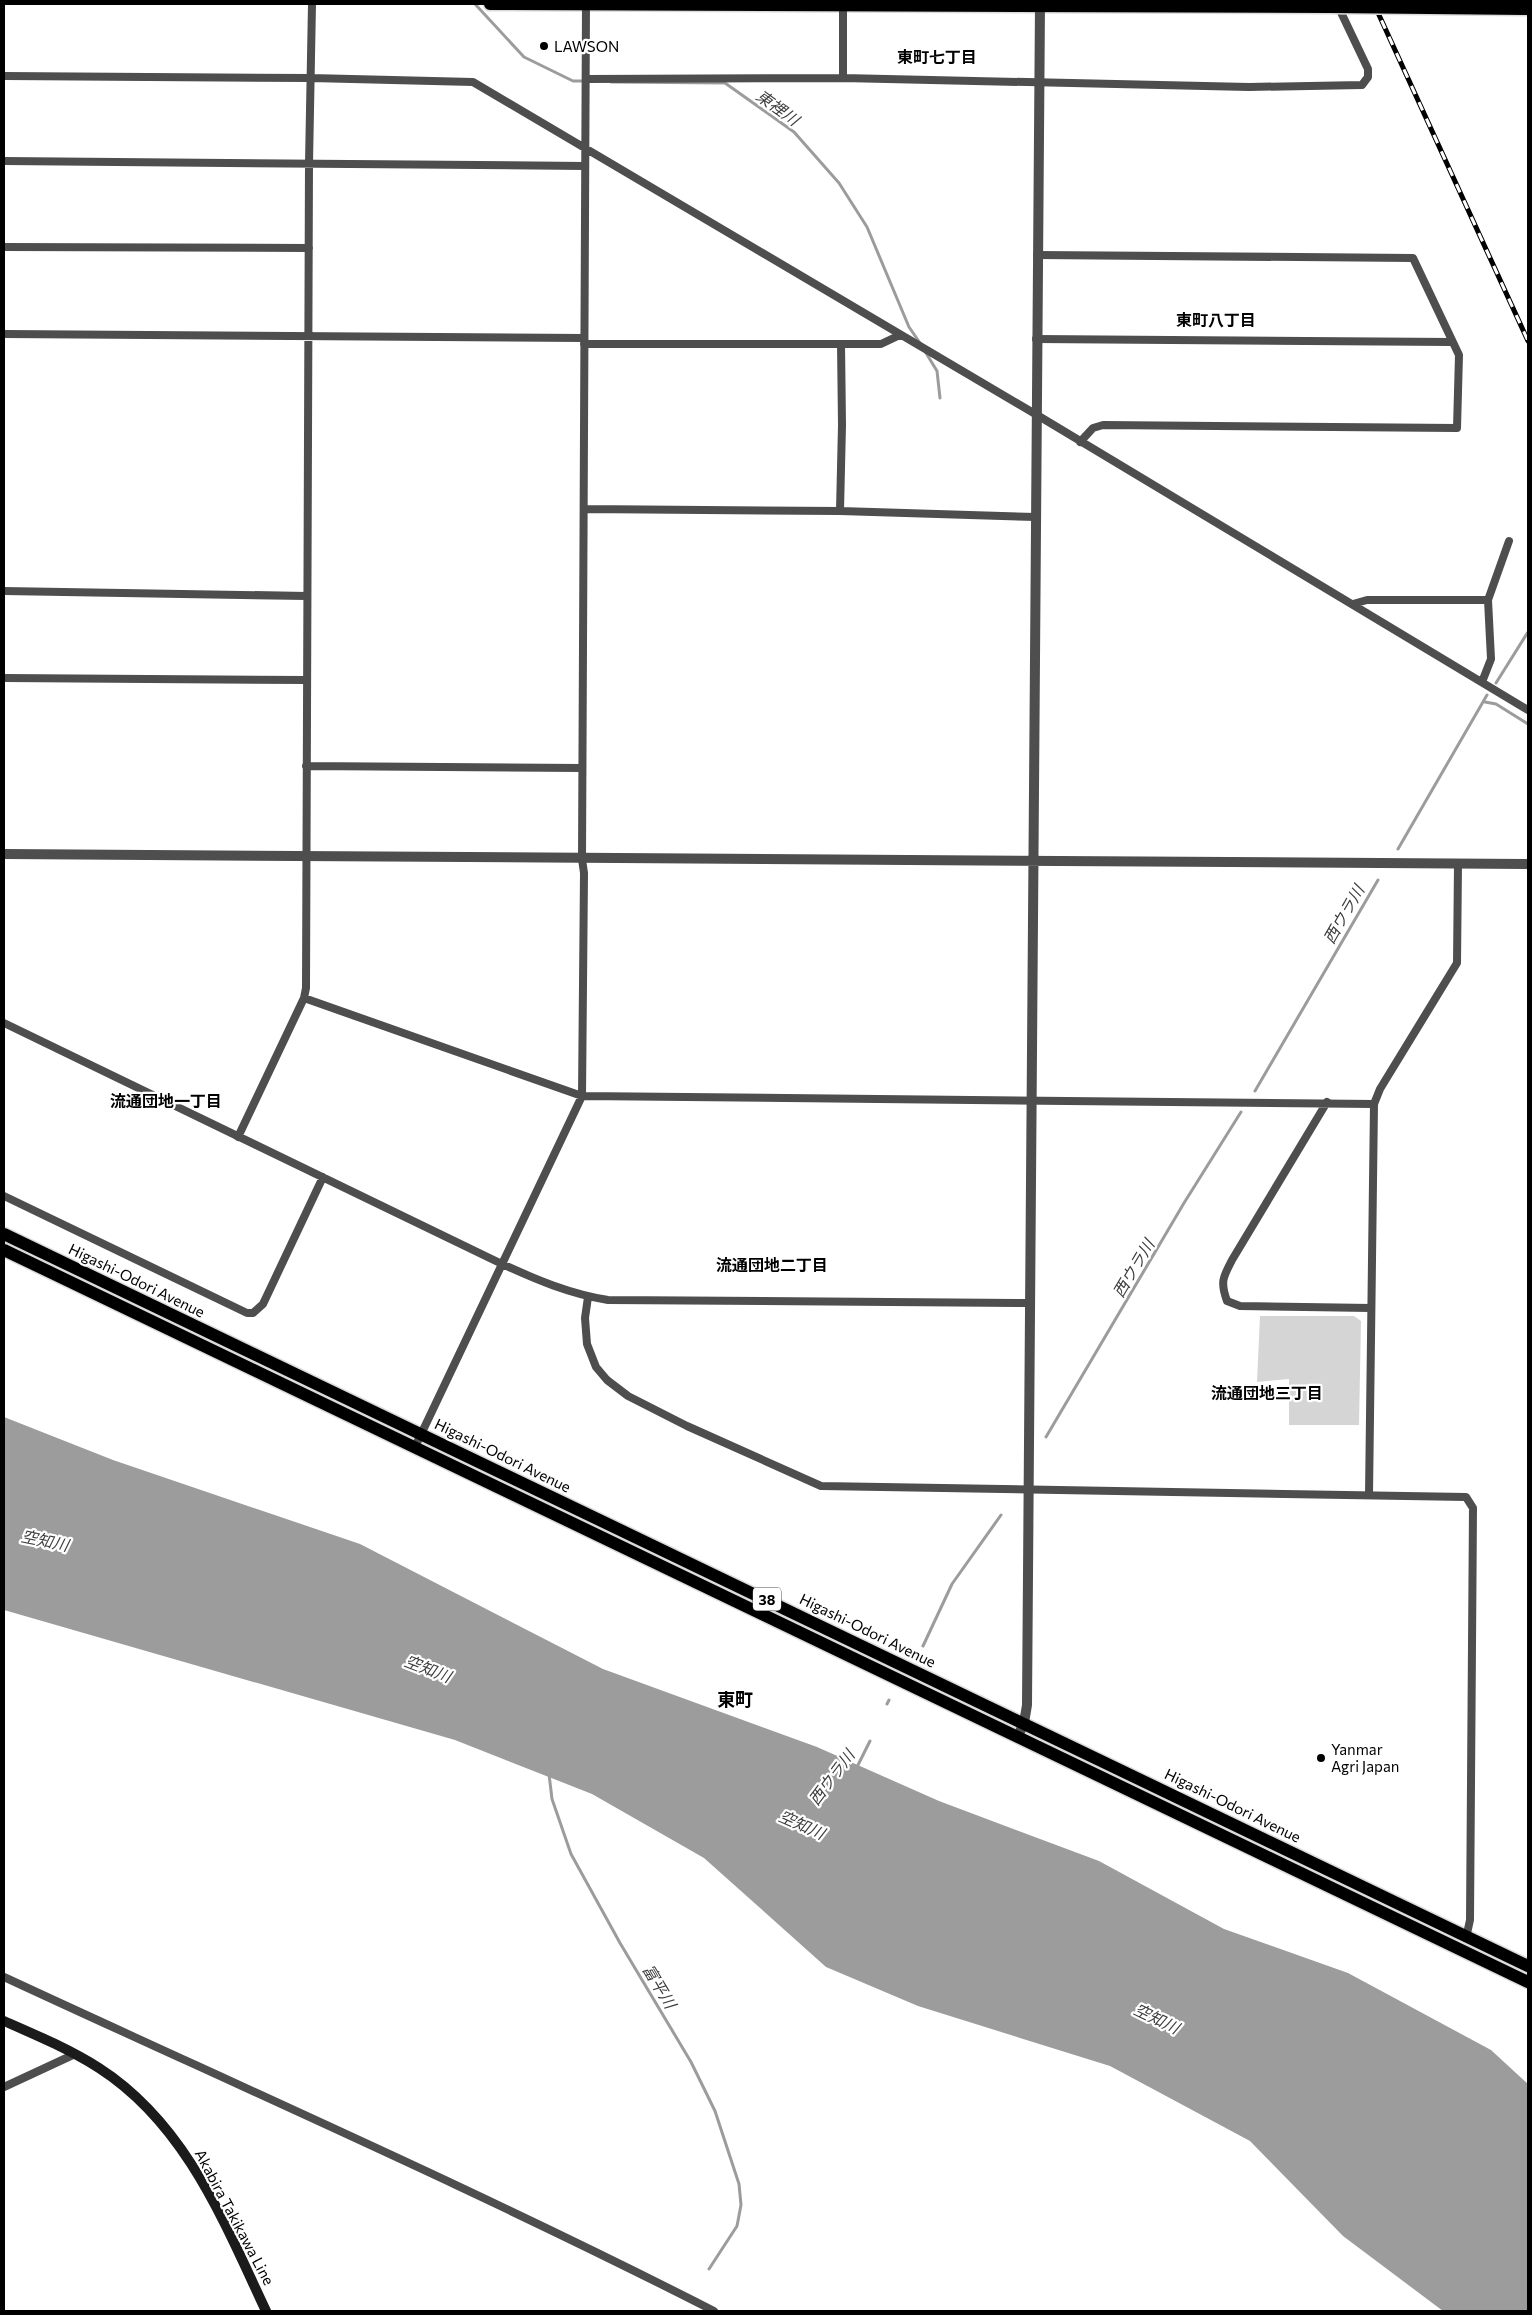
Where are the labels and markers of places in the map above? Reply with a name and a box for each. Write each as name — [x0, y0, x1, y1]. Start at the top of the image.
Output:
place label: LAWSON — [554, 37, 619, 55]
marker: LAWSON — [538, 40, 550, 52]
place label: Yanmar Agri Japan — [1331, 1740, 1399, 1775]
marker: Yanmar Agri Japan — [1315, 1752, 1327, 1764]

